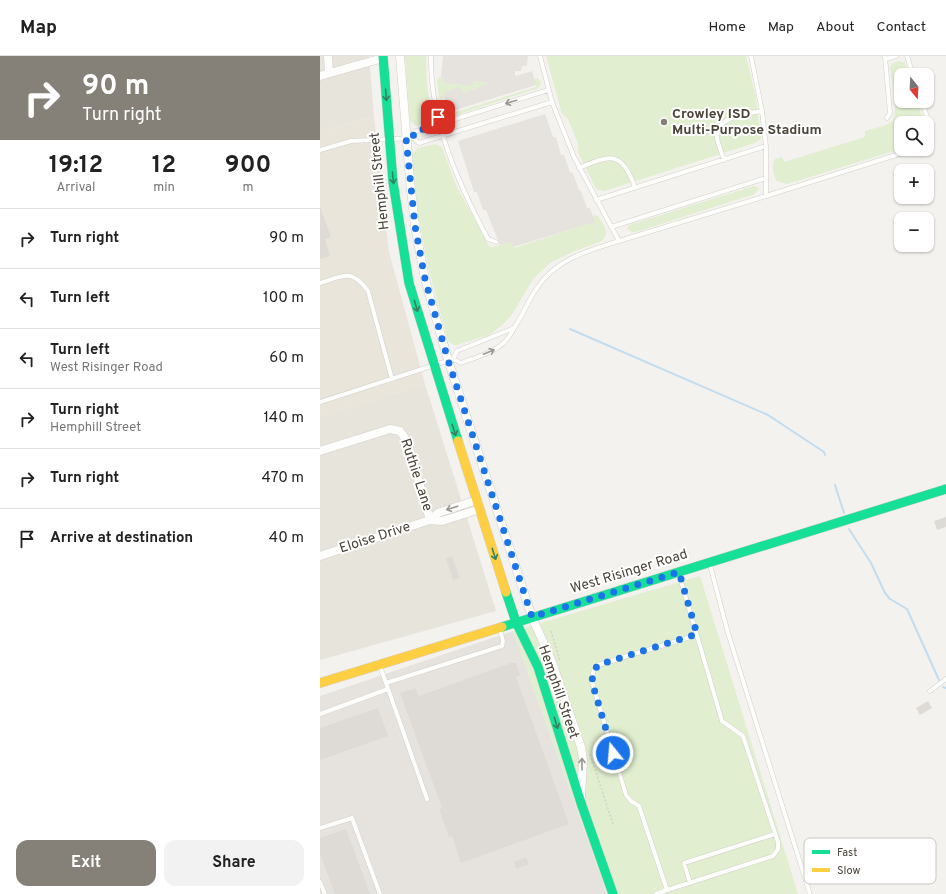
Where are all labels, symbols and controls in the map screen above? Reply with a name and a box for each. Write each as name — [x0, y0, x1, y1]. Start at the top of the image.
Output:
text: Map — [20, 16, 57, 40]
text: Home — [709, 19, 746, 36]
text: Map — [768, 19, 794, 36]
text: About — [816, 19, 855, 36]
text: Contact — [877, 19, 926, 36]
north arrow — [894, 68, 934, 108]
map controls — [894, 68, 934, 252]
text: 90 m — [82, 69, 149, 105]
icon: right — [16, 72, 68, 124]
one-way arrow — [382, 88, 389, 101]
one-way arrow — [505, 99, 518, 106]
pin — [421, 100, 455, 134]
text: Turn right — [82, 104, 162, 127]
icon: arrive — [427, 106, 449, 128]
place label: Crowley ISD Multi-Purpose Stadium — [672, 106, 822, 139]
button: search — [894, 116, 934, 156]
marker: Crowley ISD Multi-Purpose Stadium — [659, 117, 669, 127]
street label: Hemphill Street — [366, 131, 394, 231]
text: 19:12 — [49, 151, 103, 181]
text: 12 — [152, 151, 176, 181]
text: 900 — [225, 151, 271, 181]
button: + — [894, 164, 934, 204]
one-way arrow — [389, 171, 396, 184]
text: Arrival — [57, 180, 95, 196]
text: min — [153, 180, 175, 196]
text: m — [243, 180, 254, 196]
button: − — [894, 212, 934, 252]
icon: right — [16, 228, 38, 250]
text: Turn right — [50, 229, 119, 248]
text: 90 m — [269, 229, 304, 248]
icon: left — [16, 288, 38, 310]
text: Turn left — [50, 289, 110, 308]
text: 100 m — [263, 289, 304, 308]
one-way arrow — [413, 299, 420, 312]
text: Turn left — [50, 341, 110, 360]
icon: left — [16, 348, 38, 370]
one-way arrow — [483, 348, 495, 356]
text: 60 m — [269, 349, 304, 368]
text: West Risinger Road — [50, 360, 163, 376]
text: Turn right — [50, 401, 119, 420]
icon: right — [16, 408, 38, 430]
text: 140 m — [264, 409, 304, 428]
text: Hemphill Street — [50, 420, 141, 436]
one-way arrow — [451, 424, 458, 437]
street label: Ruthie Lane — [396, 437, 436, 513]
icon: right — [16, 468, 38, 490]
text: Turn right — [50, 469, 119, 488]
text: 470 m — [262, 469, 304, 488]
one-way arrow — [446, 505, 459, 512]
street label: Eloise Drive — [337, 519, 413, 557]
icon: arrive — [16, 528, 38, 550]
text: Arrive at destination — [50, 529, 193, 548]
text: 40 m — [269, 529, 304, 548]
street label: West Risinger Road — [568, 546, 690, 598]
one-way arrow — [491, 547, 498, 560]
street label: Hemphill Street — [534, 643, 582, 741]
one-way arrow — [553, 717, 560, 730]
position arrow — [592, 732, 634, 774]
one-way arrow — [578, 758, 586, 771]
legend — [804, 838, 936, 884]
button: Exit — [16, 840, 156, 886]
button: Share — [164, 840, 304, 886]
text: Fast — [837, 846, 857, 860]
text: Slow — [837, 864, 860, 878]

